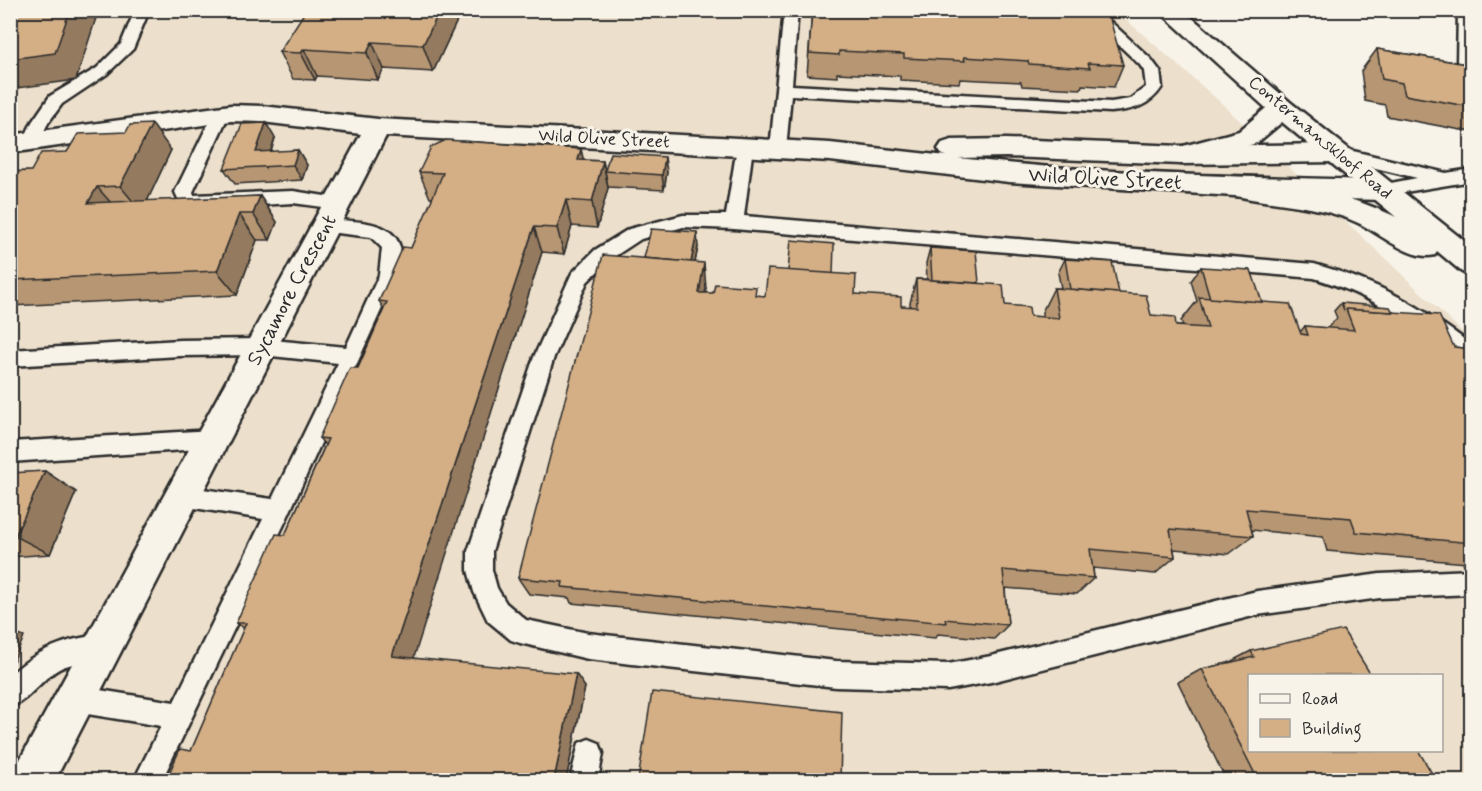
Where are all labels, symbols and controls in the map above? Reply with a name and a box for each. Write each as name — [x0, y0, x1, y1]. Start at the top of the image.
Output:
street label: Contermanskloof Road — [1243, 71, 1397, 205]
street label: Wild Olive Street — [538, 124, 671, 154]
street label: Wild Olive Street — [1028, 161, 1182, 197]
street label: Sycamore Crescent — [240, 209, 344, 370]
legend — [1248, 674, 1443, 752]
text: Road — [1302, 687, 1338, 711]
text: Building — [1302, 717, 1362, 743]

